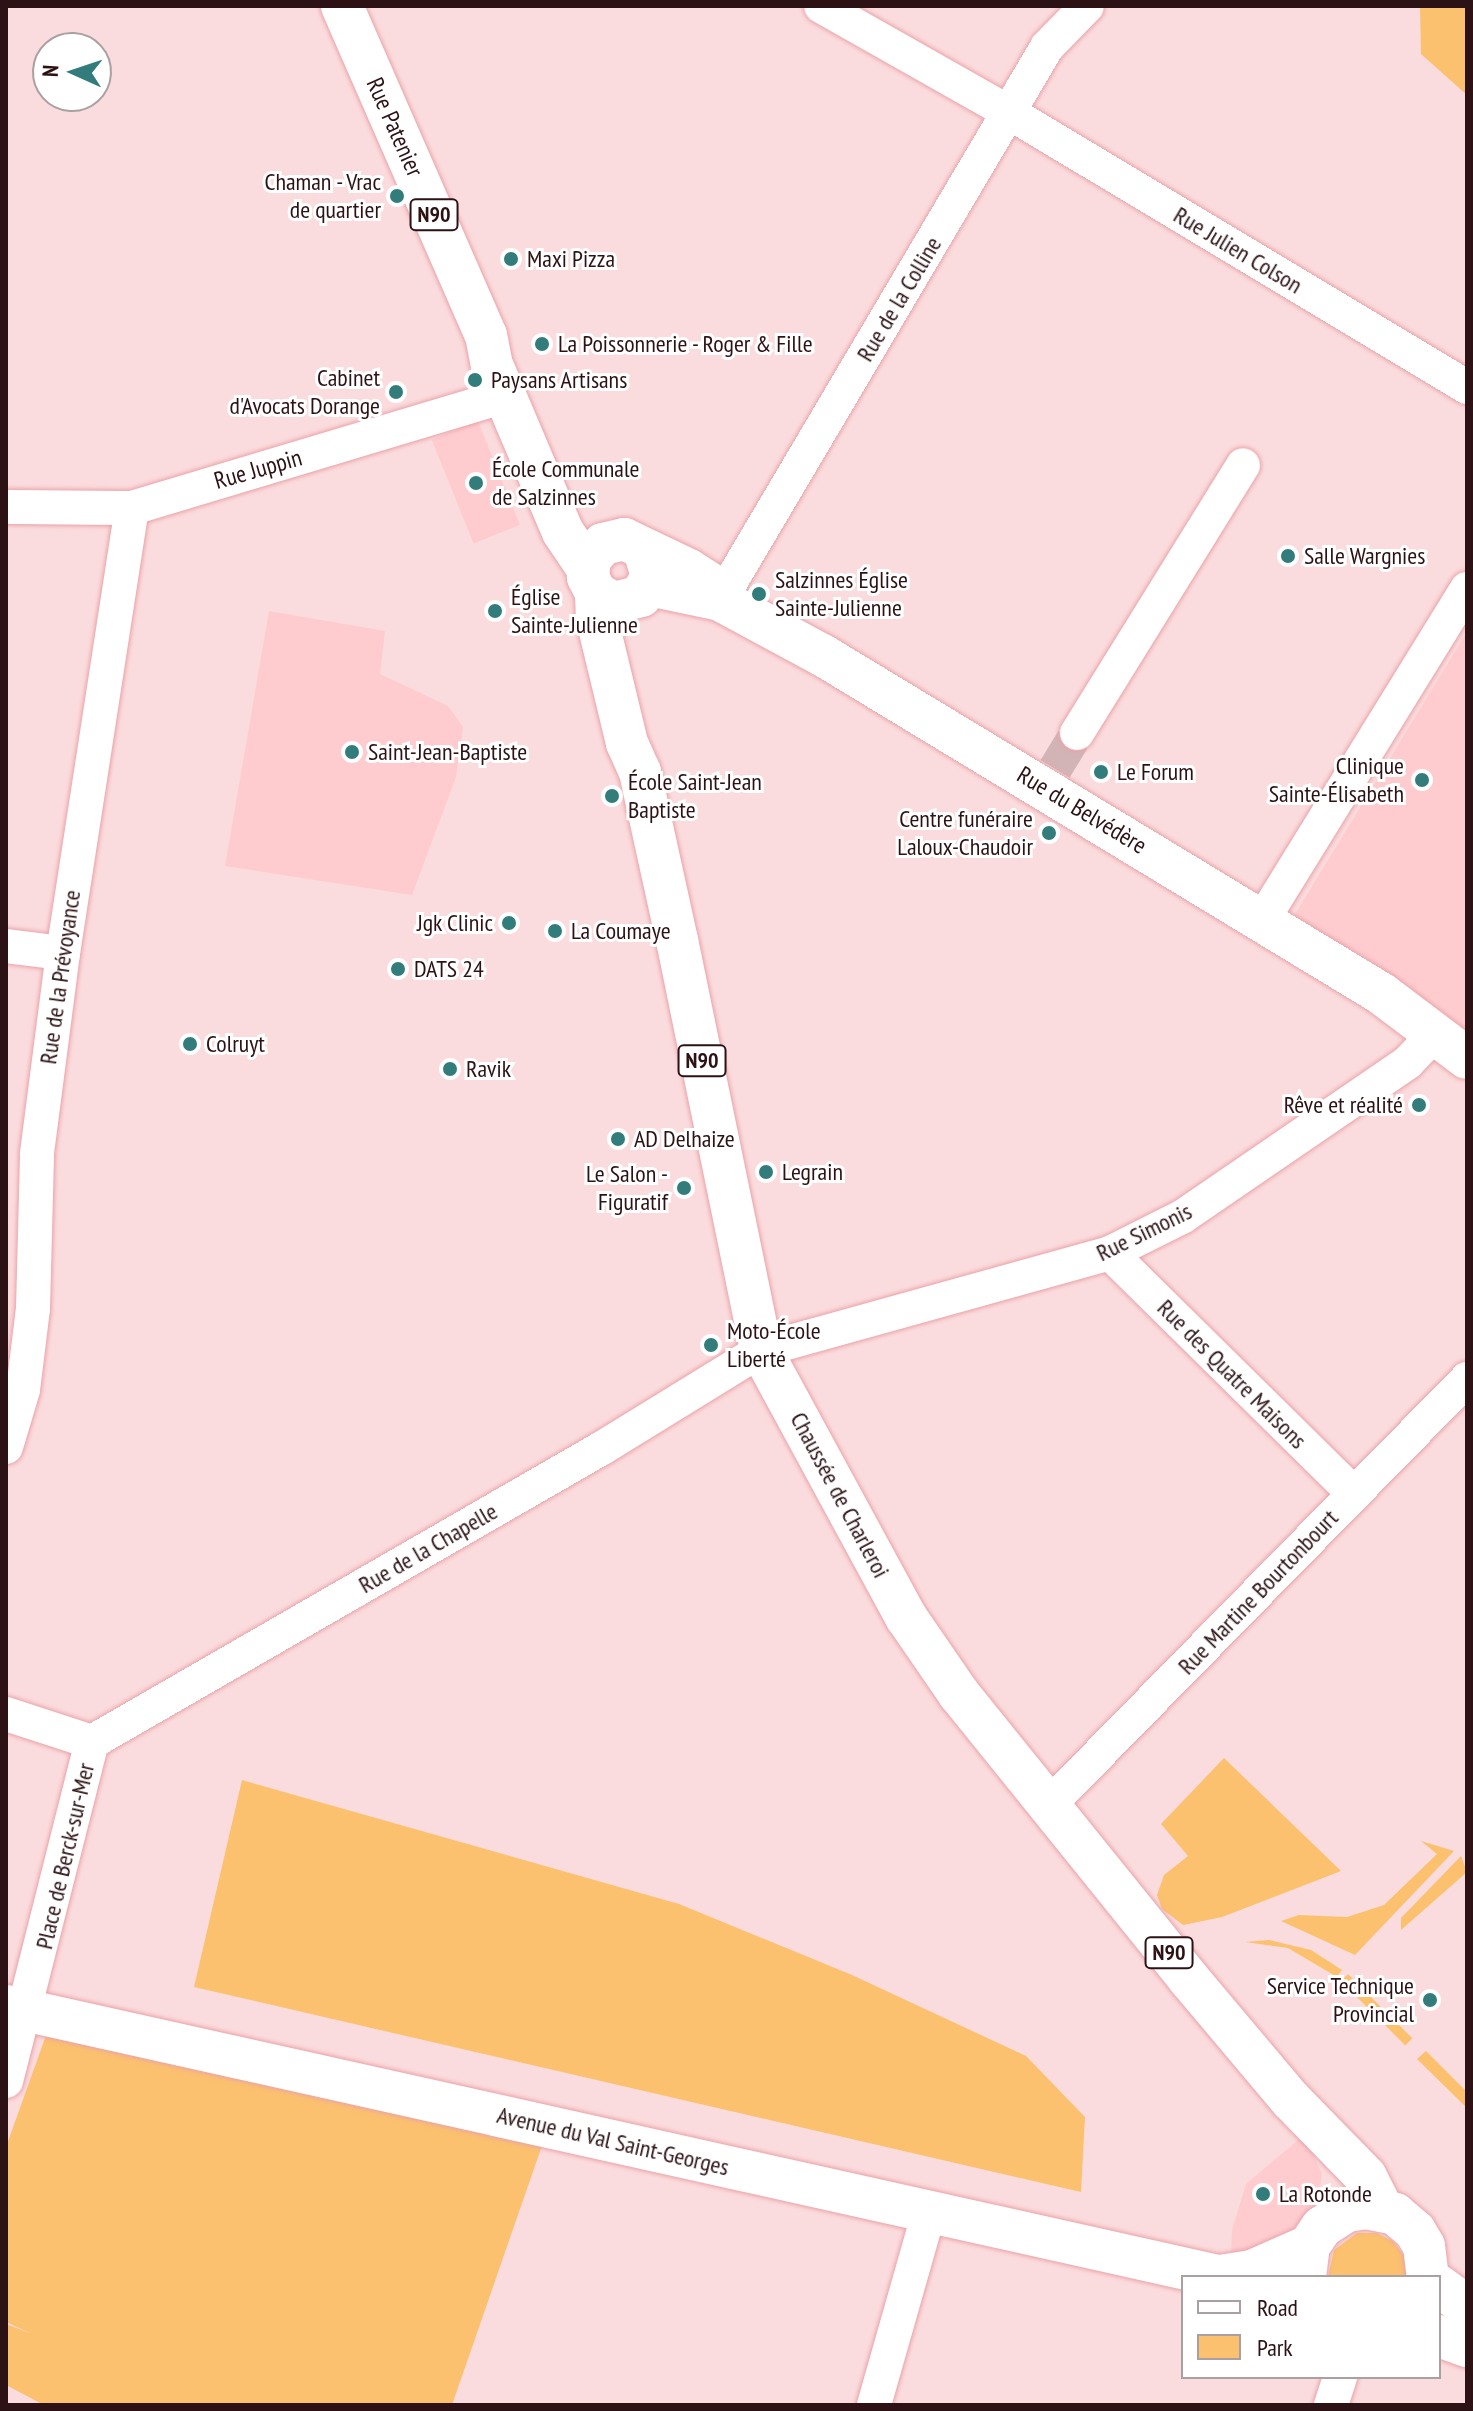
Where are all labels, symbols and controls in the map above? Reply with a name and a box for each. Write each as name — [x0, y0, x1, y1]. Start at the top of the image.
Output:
north arrow — [32, 32, 112, 112]
text: N — [36, 64, 64, 78]
street label: Rue Patenier — [360, 73, 430, 181]
place label: Chaman - Vrac de quartier — [262, 168, 381, 224]
marker: Chaman - Vrac de quartier — [388, 187, 406, 205]
road number: N90 — [408, 197, 460, 233]
street label: Rue Julien Colson — [1169, 200, 1307, 300]
street label: Rue de la Colline — [851, 232, 947, 366]
place label: Maxi Pizza — [527, 245, 615, 273]
marker: Maxi Pizza — [502, 250, 520, 268]
place label: La Poissonnerie - Roger & Fille — [558, 330, 814, 358]
marker: La Poissonnerie - Roger & Fille — [533, 335, 551, 353]
place label: Cabinet d'Avocats Dorange — [229, 364, 380, 420]
place label: Paysans Artisans — [491, 366, 628, 394]
marker: Paysans Artisans — [466, 371, 484, 389]
marker: Cabinet d'Avocats Dorange — [387, 383, 405, 401]
street label: Rue Juppin — [211, 443, 305, 495]
place label: École Communale de Salzinnes — [492, 455, 639, 511]
marker: École Communale de Salzinnes — [467, 474, 485, 492]
place label: Salle Wargnies — [1304, 542, 1426, 570]
marker: Salle Wargnies — [1279, 547, 1297, 565]
place label: Salzinnes Église Sainte-Julienne — [775, 566, 908, 622]
place label: Église Sainte-Julienne — [511, 583, 638, 639]
marker: Salzinnes Église Sainte-Julienne — [750, 585, 768, 603]
marker: Église Sainte-Julienne — [486, 602, 504, 620]
place label: Saint-Jean-Baptiste — [368, 738, 527, 766]
marker: Saint-Jean-Baptiste — [343, 743, 361, 761]
place label: Clinique Sainte-Élisabeth — [1269, 752, 1404, 808]
place label: Le Forum — [1117, 758, 1194, 786]
street label: Rue du Belvédère — [1012, 760, 1152, 860]
marker: Le Forum — [1092, 763, 1110, 781]
place label: École Saint-Jean Baptiste — [628, 768, 762, 824]
marker: Clinique Sainte-Élisabeth — [1411, 769, 1433, 791]
marker: École Saint-Jean Baptiste — [603, 787, 621, 805]
place label: Centre funéraire Laloux-Chaudoir — [897, 805, 1033, 861]
marker: Centre funéraire Laloux-Chaudoir — [1040, 824, 1058, 842]
street label: Rue de la Prévoyance — [34, 888, 86, 1066]
place label: Jgk Clinic — [416, 909, 493, 937]
marker: Jgk Clinic — [500, 914, 518, 932]
place label: La Coumaye — [571, 917, 671, 945]
marker: La Coumaye — [546, 922, 564, 940]
place label: DATS 24 — [414, 955, 484, 983]
marker: DATS 24 — [389, 960, 407, 978]
place label: Colruyt — [206, 1030, 265, 1058]
marker: Colruyt — [181, 1035, 199, 1053]
road number: N90 — [676, 1043, 728, 1079]
place label: Ravik — [466, 1055, 511, 1083]
marker: Ravik — [441, 1060, 459, 1078]
place label: Rêve et réalité — [1284, 1091, 1403, 1119]
marker: Rêve et réalité — [1410, 1096, 1428, 1114]
place label: AD Delhaize — [634, 1125, 735, 1153]
marker: AD Delhaize — [609, 1130, 627, 1148]
place label: Legrain — [782, 1158, 843, 1186]
place label: Le Salon - Figuratif — [586, 1160, 668, 1216]
marker: Legrain — [757, 1163, 775, 1181]
marker: Le Salon - Figuratif — [675, 1179, 693, 1197]
street label: Rue Simonis — [1092, 1197, 1196, 1267]
street label: Rue des Quatre Maisons — [1151, 1293, 1313, 1455]
place label: Moto-École Liberté — [727, 1317, 821, 1373]
marker: Moto-École Liberté — [702, 1336, 720, 1354]
street label: Chaussée de Charleroi — [784, 1407, 896, 1583]
street label: Rue de la Chapelle — [354, 1497, 502, 1599]
street label: Rue Martine Bourtonbourt — [1172, 1504, 1344, 1680]
street label: Place de Berck-sur-Mer — [30, 1760, 100, 1952]
road number: N90 — [1143, 1935, 1195, 1971]
place label: Service Technique Provincial — [1266, 1972, 1414, 2028]
marker: Service Technique Provincial — [1421, 1991, 1439, 2009]
street label: Avenue du Val Saint-Georges — [494, 2100, 732, 2182]
place label: La Rotonde — [1279, 2180, 1372, 2208]
marker: La Rotonde — [1254, 2185, 1272, 2203]
legend — [1181, 2275, 1441, 2379]
text: Road — [1257, 2292, 1298, 2323]
text: Park — [1257, 2332, 1293, 2363]

